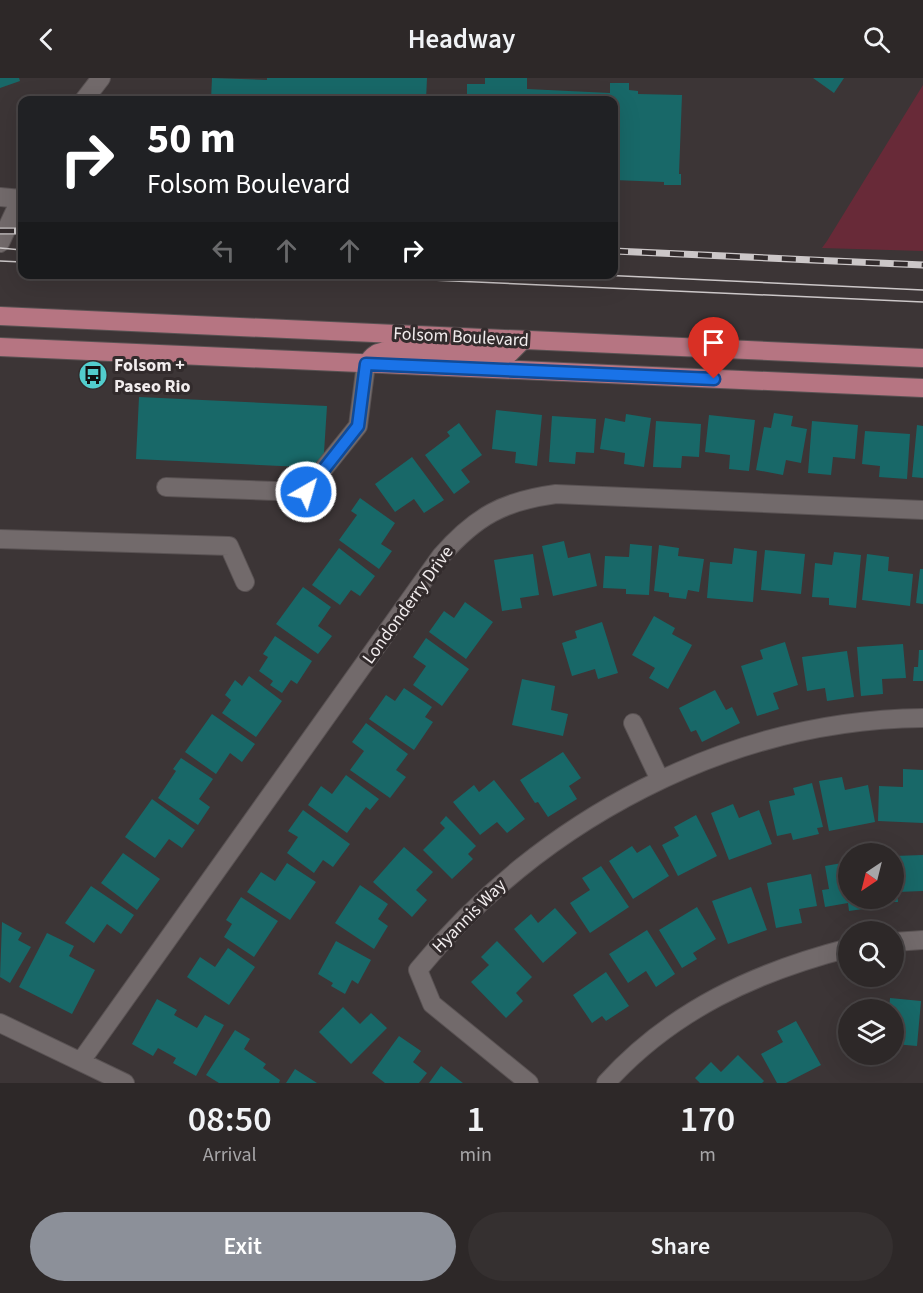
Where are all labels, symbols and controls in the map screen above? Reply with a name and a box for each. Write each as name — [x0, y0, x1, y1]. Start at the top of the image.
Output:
text: Headway — [408, 20, 515, 59]
icon: back — [30, 23, 63, 56]
icon: search — [860, 23, 893, 56]
text: 50 m — [147, 109, 236, 169]
icon: right — [48, 120, 126, 198]
text: Folsom Boulevard — [147, 165, 351, 204]
icon: left — [207, 234, 240, 267]
icon: ahead — [270, 234, 303, 267]
icon: ahead — [333, 234, 366, 267]
icon: right — [396, 234, 429, 267]
pin — [688, 317, 739, 379]
street label: Folsom Boulevard — [393, 321, 529, 353]
icon: arrive — [697, 326, 730, 359]
place label: Folsom + Paseo Rio — [114, 353, 191, 399]
bus stop icon: Folsom + Paseo Rio — [77, 359, 109, 391]
position arrow — [274, 460, 338, 524]
street label: Londonderry Drive — [357, 541, 459, 669]
north arrow — [838, 843, 904, 909]
map controls — [838, 843, 904, 1065]
street label: Hyannis Way — [426, 873, 512, 959]
button: search — [838, 921, 904, 987]
button: layers — [838, 999, 904, 1065]
text: 08:50 — [188, 1094, 272, 1145]
text: 1 — [466, 1094, 485, 1145]
text: 170 — [680, 1094, 735, 1145]
text: Arrival — [203, 1141, 257, 1169]
text: min — [459, 1141, 492, 1169]
text: m — [699, 1141, 716, 1169]
button: Exit — [30, 1212, 456, 1281]
button: Share — [468, 1212, 893, 1281]

